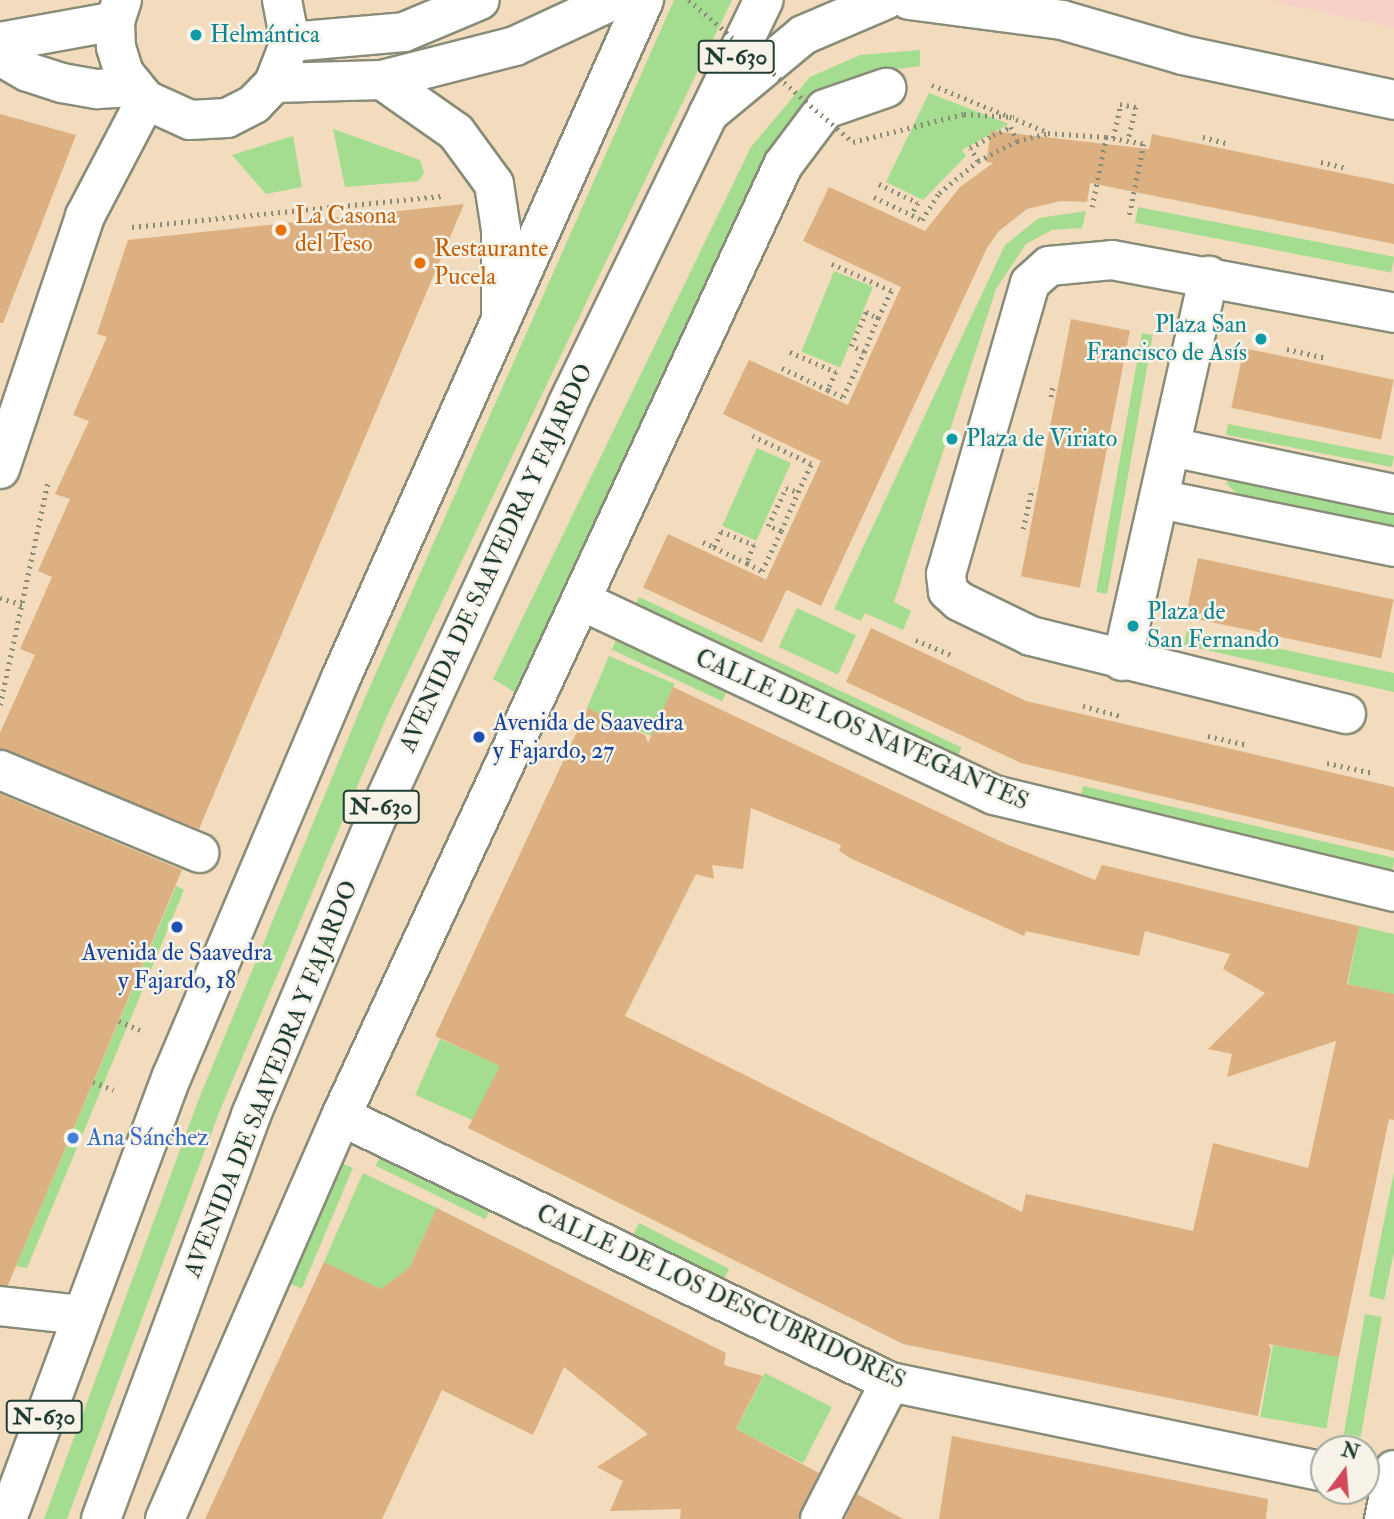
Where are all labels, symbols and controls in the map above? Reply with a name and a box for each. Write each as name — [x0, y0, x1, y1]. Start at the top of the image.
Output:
place label: Helmántica — [210, 21, 320, 49]
marker: Helmántica — [188, 27, 204, 43]
road number: N-630 — [698, 38, 774, 76]
place label: La Casona del Teso — [295, 202, 397, 258]
marker: La Casona del Teso — [273, 222, 289, 238]
place label: Restaurante Pucela — [434, 235, 548, 291]
marker: Restaurante Pucela — [412, 255, 428, 271]
place label: Plaza San Francisco de Asís — [1086, 311, 1247, 367]
marker: Plaza San Francisco de Asís — [1253, 331, 1269, 347]
street label: AVENIDA DE SAAVEDRA Y FAJARDO — [393, 359, 599, 757]
place label: Plaza de Viriato — [966, 425, 1117, 453]
marker: Plaza de Viriato — [944, 431, 960, 447]
place label: Plaza de San Fernando — [1147, 598, 1279, 654]
marker: Plaza de San Fernando — [1125, 618, 1141, 634]
street label: CALLE DE LOS NAVEGANTES — [691, 643, 1033, 817]
place label: Avenida de Saavedra y Fajardo, 27 — [493, 709, 684, 765]
marker: Avenida de Saavedra y Fajardo, 27 — [471, 729, 487, 745]
road number: N-630 — [342, 788, 420, 827]
street label: AVENIDA DE SAAVEDRA Y FAJARDO — [178, 876, 364, 1282]
marker: Avenida de Saavedra y Fajardo, 18 — [169, 919, 185, 935]
place label: Avenida de Saavedra y Fajardo, 18 — [82, 939, 272, 995]
place label: Ana Sánchez — [87, 1124, 209, 1152]
marker: Ana Sánchez — [65, 1130, 81, 1146]
street label: CALLE DE LOS DESCUBRIDORES — [532, 1199, 910, 1395]
road number: N-630 — [5, 1398, 82, 1436]
north arrow — [1310, 1435, 1380, 1505]
text: N — [1339, 1438, 1362, 1466]

